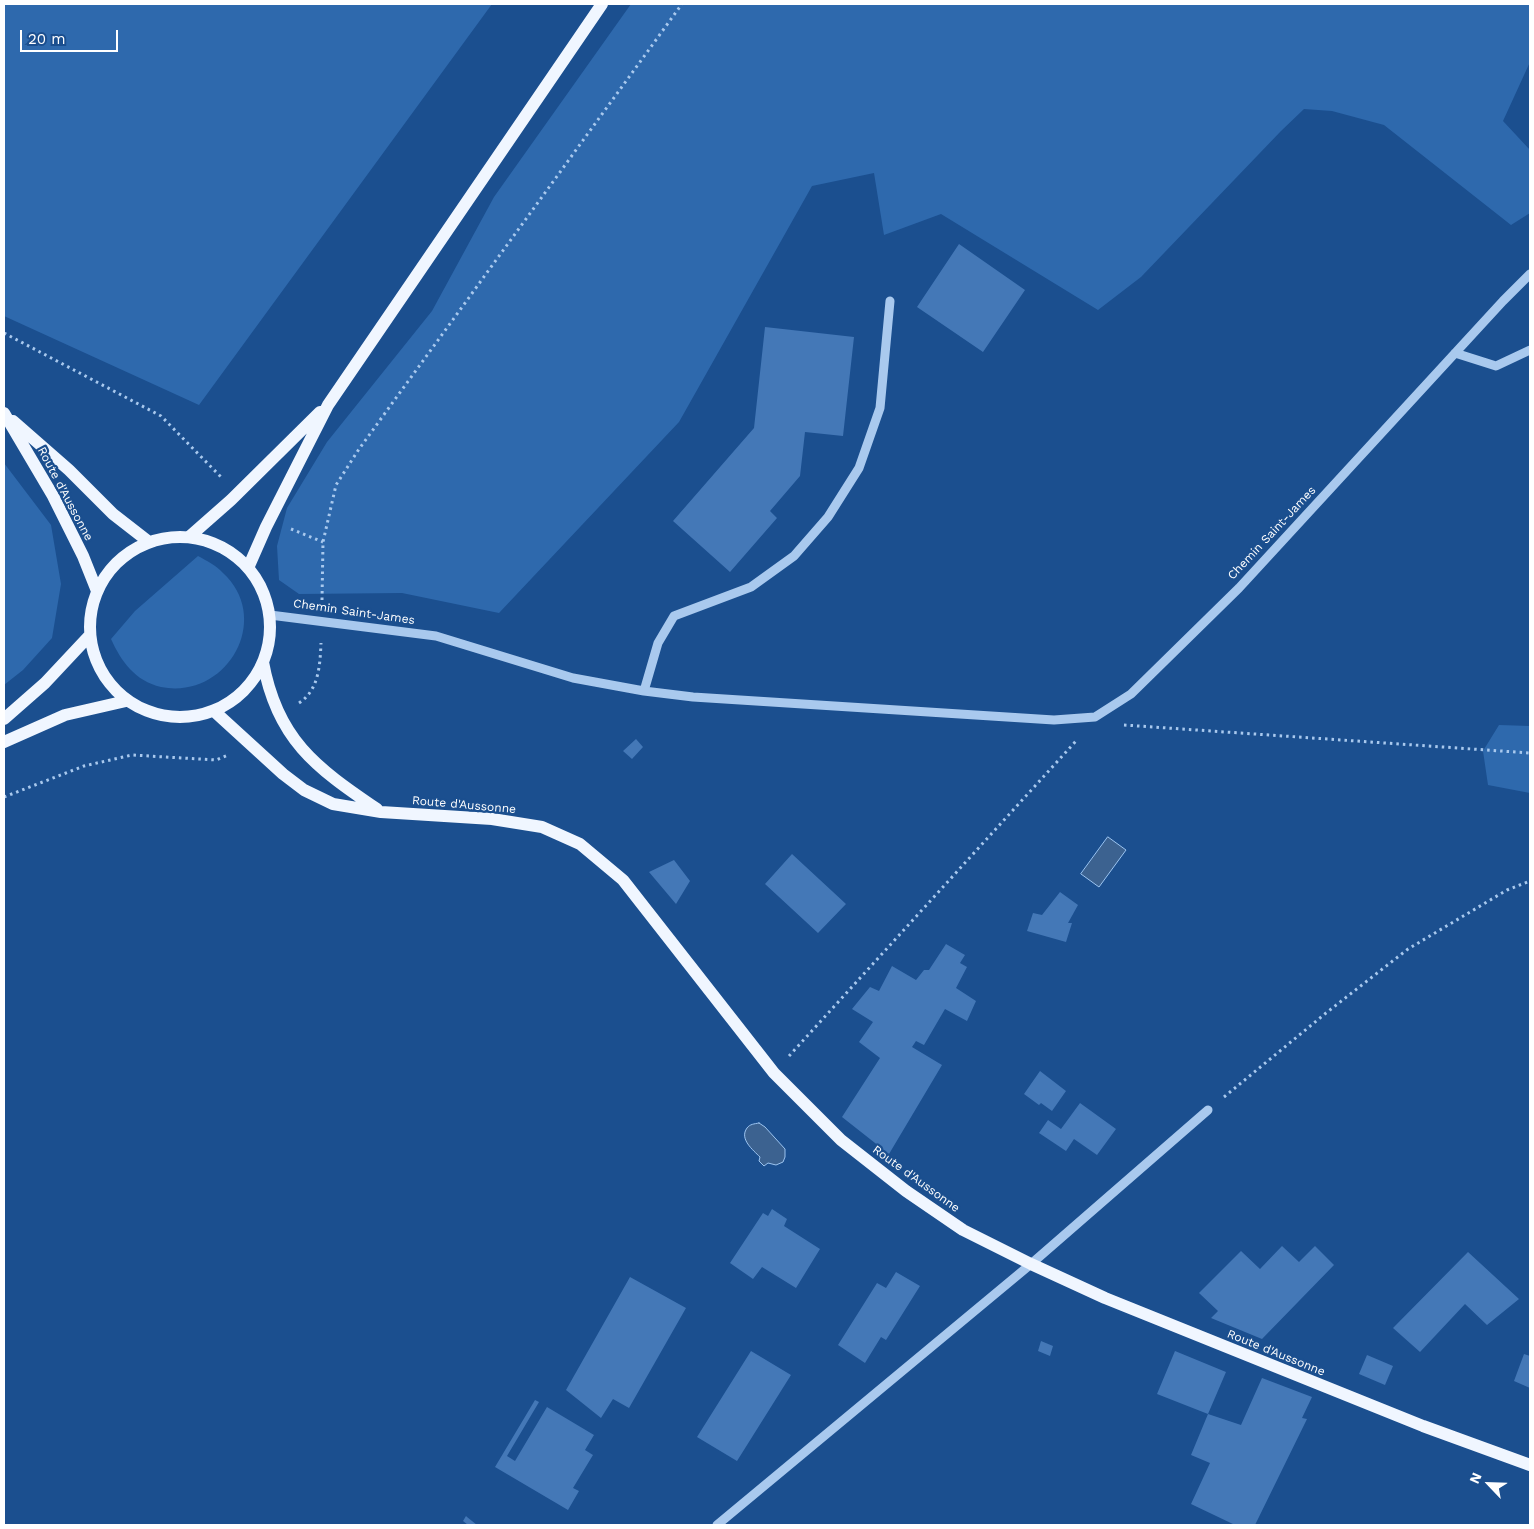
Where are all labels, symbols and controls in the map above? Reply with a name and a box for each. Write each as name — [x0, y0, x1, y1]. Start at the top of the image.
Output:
scale bar — [22, 20, 120, 52]
text: 20 m — [28, 30, 66, 48]
street label: Route d'Aussonne — [34, 445, 96, 543]
street label: Chemin Saint-James — [1225, 483, 1319, 583]
street label: Chemin Saint-James — [292, 596, 416, 628]
street label: Route d'Aussonne — [411, 793, 517, 817]
street label: Route d'Aussonne — [870, 1142, 962, 1216]
street label: Route d'Aussonne — [1225, 1327, 1327, 1379]
north arrow — [1464, 1459, 1514, 1509]
text: N — [1466, 1470, 1485, 1486]

